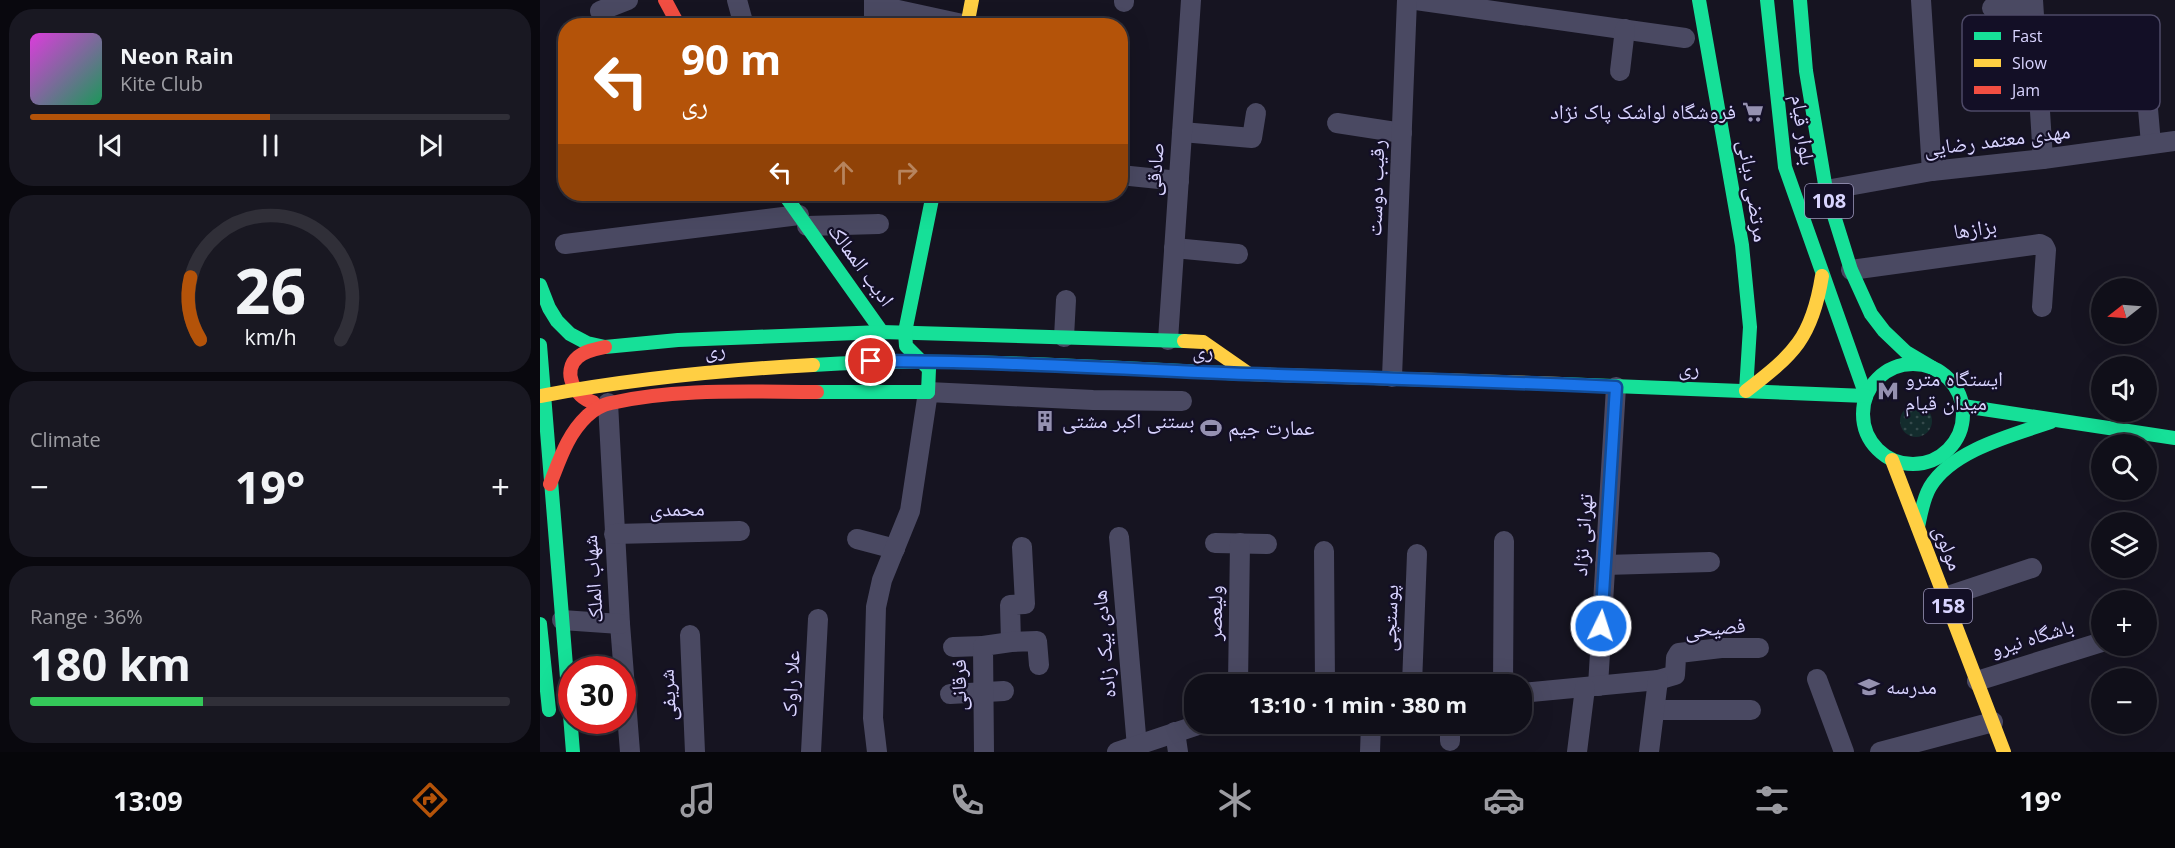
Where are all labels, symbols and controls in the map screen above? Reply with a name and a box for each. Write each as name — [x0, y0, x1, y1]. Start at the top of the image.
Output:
legend — [1962, 15, 2160, 111]
text: Fast — [2012, 25, 2043, 47]
text: 90 m — [681, 30, 781, 87]
text: Neon Rain — [120, 40, 234, 70]
icon: left — [582, 42, 660, 120]
text: Slow — [2012, 52, 2047, 74]
text: Kite Club — [120, 70, 203, 97]
text: Jam — [2010, 79, 2040, 101]
text: ری — [681, 84, 708, 121]
street label: بلوار قیام — [1784, 93, 1823, 167]
place label: فروشگاه لواشک پاک نژاد — [1550, 97, 1736, 125]
supermarket icon: فروشگاه لواشک پاک نژاد — [1741, 100, 1765, 124]
street label: مهدی معتمد رضایی — [1922, 116, 2072, 162]
icon: previous — [94, 129, 127, 162]
icon: pause — [254, 129, 287, 162]
icon: next — [414, 129, 447, 162]
street label: مرتضی دیانی — [1732, 138, 1776, 244]
street label: رقیب دوست — [1359, 139, 1391, 237]
street label: صادقی — [1138, 141, 1170, 197]
icon: left — [764, 156, 797, 189]
icon: ahead — [827, 156, 860, 189]
icon: right — [890, 156, 923, 189]
road number: 108 — [1805, 184, 1853, 218]
street label: بزازها — [1951, 211, 1998, 245]
street label: ادیب الممالک — [822, 217, 901, 312]
text: 26 — [234, 247, 306, 332]
north arrow — [2091, 278, 2157, 344]
map controls — [2091, 278, 2157, 734]
text: km/h — [244, 323, 296, 352]
street label: ری — [703, 334, 727, 364]
pin — [845, 335, 896, 386]
street label: ری — [1192, 336, 1214, 364]
icon: arrive — [854, 344, 887, 377]
street label: ری — [1678, 353, 1700, 381]
button: sound — [2091, 356, 2157, 422]
place label: ایستگاه مترو میدان قیام — [1905, 364, 2003, 417]
metro station icon: ایستگاه مترو میدان قیام — [1876, 379, 1900, 403]
place label: بستنی اکبر مشتی — [1062, 406, 1195, 434]
building icon: بستنی اکبر مشتی — [1033, 409, 1057, 433]
place label: عمارت جیم — [1228, 413, 1315, 442]
sports icon: عمارت جیم — [1199, 416, 1223, 440]
text: Climate — [30, 426, 101, 453]
button: search — [2091, 434, 2157, 500]
text: 19° — [235, 456, 305, 517]
text: − — [30, 464, 49, 509]
text: + — [491, 464, 510, 509]
street label: تهرانی نژاد — [1565, 493, 1599, 577]
street label: محمدی — [649, 494, 705, 522]
button: layers — [2091, 512, 2157, 578]
street label: مولوی — [1928, 521, 1970, 574]
street label: شهاب الملک — [575, 534, 609, 624]
street label: پوستچی — [1374, 584, 1404, 652]
street label: ولیعصر — [1200, 585, 1228, 642]
street label: هادی بیک زاده — [1084, 589, 1122, 699]
road number: 158 — [1924, 589, 1972, 623]
button: + — [2091, 590, 2157, 656]
position arrow — [1569, 594, 1633, 658]
text: Range · 36% — [30, 603, 143, 630]
street label: فصیحی — [1683, 610, 1747, 644]
street label: باشگاه نیرو — [1987, 611, 2077, 663]
text: 180 km — [30, 633, 191, 694]
street label: علا راوک — [774, 649, 806, 718]
speed limit sign: 30 — [558, 656, 636, 734]
street label: فرقانی — [944, 659, 972, 711]
street label: شریفی — [652, 668, 682, 722]
button: − — [2091, 668, 2157, 734]
place label: مدرسه — [1886, 672, 1937, 700]
school or university icon: مدرسه — [1857, 675, 1881, 699]
text: 13:10 · 1 min · 380 m — [1249, 689, 1467, 719]
icon: directions — [409, 779, 451, 821]
icon: music — [677, 779, 719, 821]
icon: phone — [946, 779, 988, 821]
icon: climate — [1214, 779, 1256, 821]
icon: car — [1483, 779, 1525, 821]
icon: filters — [1751, 779, 1793, 821]
text: 13:09 — [113, 782, 183, 819]
text: 19° — [2019, 782, 2062, 819]

